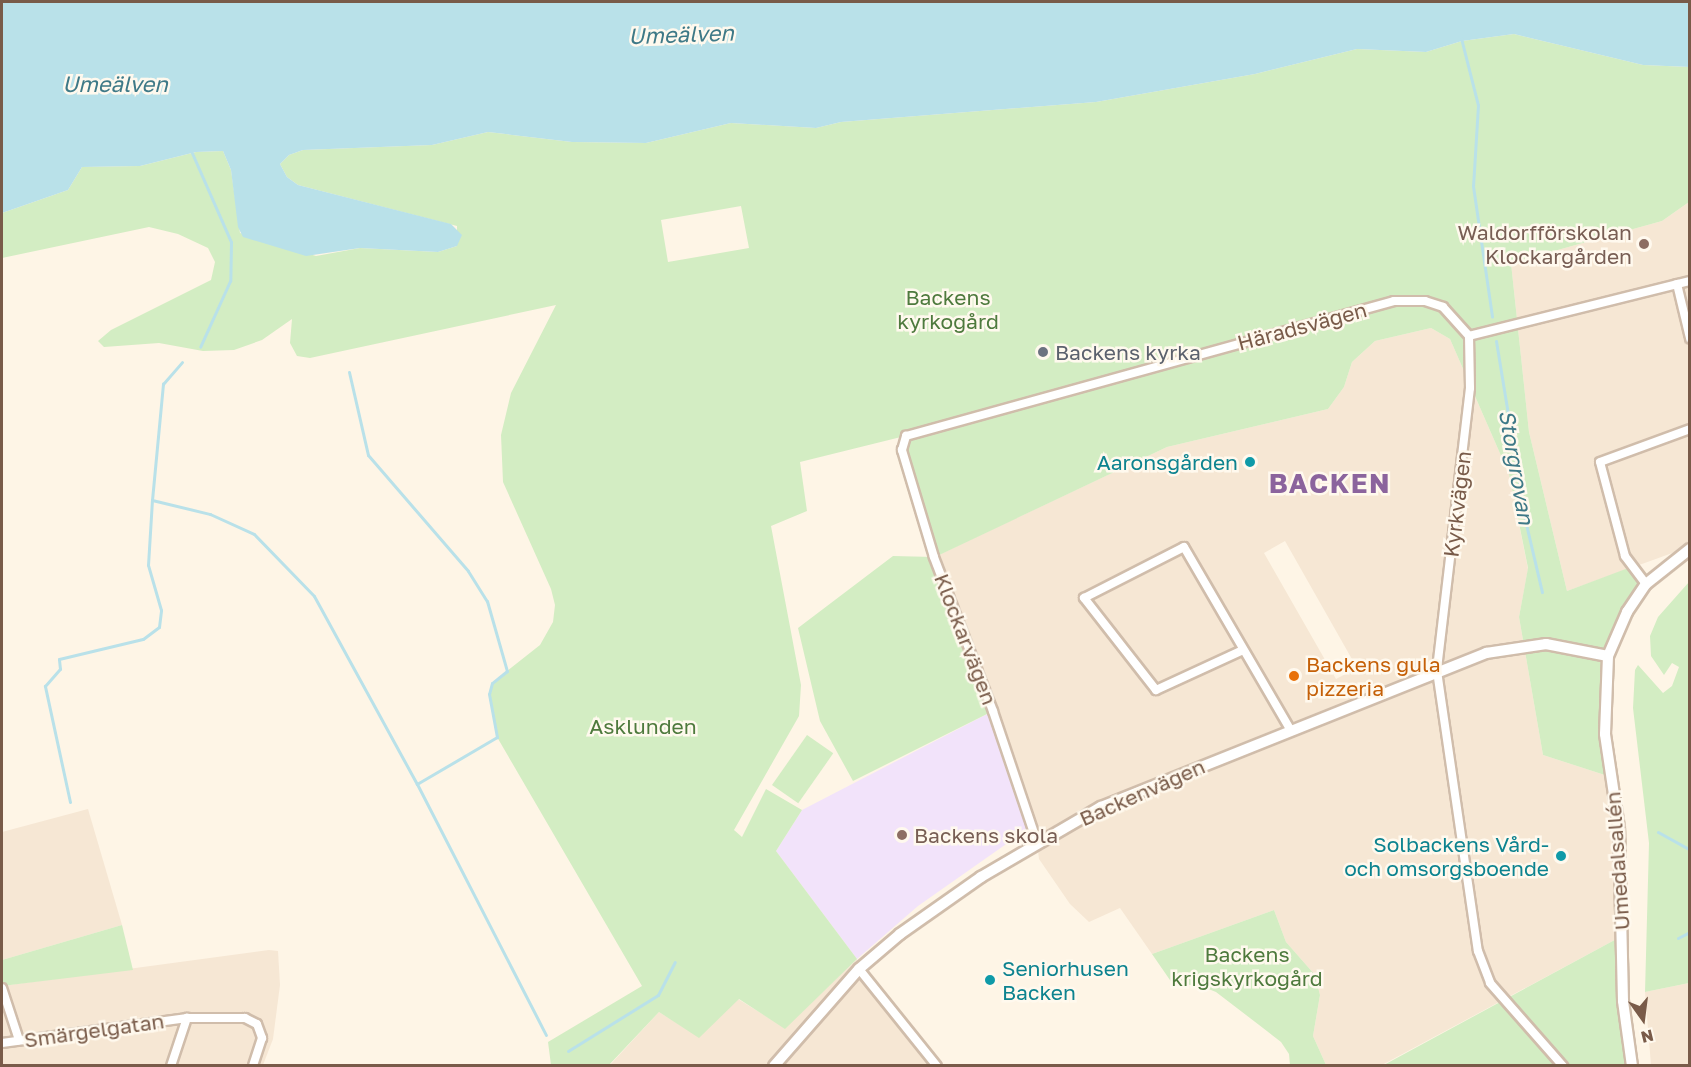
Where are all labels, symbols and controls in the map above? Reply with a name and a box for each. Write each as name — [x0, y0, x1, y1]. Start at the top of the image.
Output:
water label: Umeälven — [628, 19, 734, 49]
water label: Umeälven — [62, 71, 168, 97]
place label: Waldorfförskolan Klockargården — [1457, 219, 1632, 269]
marker: Waldorfförskolan Klockargården — [1637, 237, 1651, 251]
park label: Backens kyrkogård — [897, 284, 999, 334]
street label: Häradsvägen — [1235, 297, 1369, 355]
place label: Backens kyrka — [1055, 339, 1201, 365]
marker: Backens kyrka — [1036, 345, 1050, 359]
water label: Storgrovan — [1494, 407, 1540, 527]
place label: Aaronsgården — [1097, 449, 1238, 475]
street label: Kyrkvägen — [1438, 449, 1476, 559]
marker: Aaronsgården — [1243, 455, 1257, 469]
district label: BACKEN — [1269, 468, 1391, 500]
street label: Klockarvägen — [929, 570, 1003, 708]
place label: Backens gula pizzeria — [1306, 651, 1441, 701]
marker: Backens gula pizzeria — [1287, 669, 1301, 683]
park label: Asklunden — [589, 713, 697, 739]
street label: Backenvägen — [1075, 753, 1209, 831]
street label: Umedalsallén — [1600, 791, 1634, 931]
place label: Backens skola — [914, 822, 1058, 848]
marker: Backens skola — [895, 828, 909, 842]
place label: Solbackens Vård- och omsorgsboende — [1344, 831, 1549, 881]
marker: Solbackens Vård- och omsorgsboende — [1554, 849, 1568, 863]
park label: Backens krigskyrkogård — [1171, 941, 1323, 991]
place label: Seniorhusen Backen — [1002, 955, 1129, 1005]
marker: Seniorhusen Backen — [983, 973, 997, 987]
north arrow — [1613, 989, 1673, 1049]
street label: Smärgelgatan — [22, 1008, 166, 1052]
text: N — [1639, 1025, 1656, 1048]

